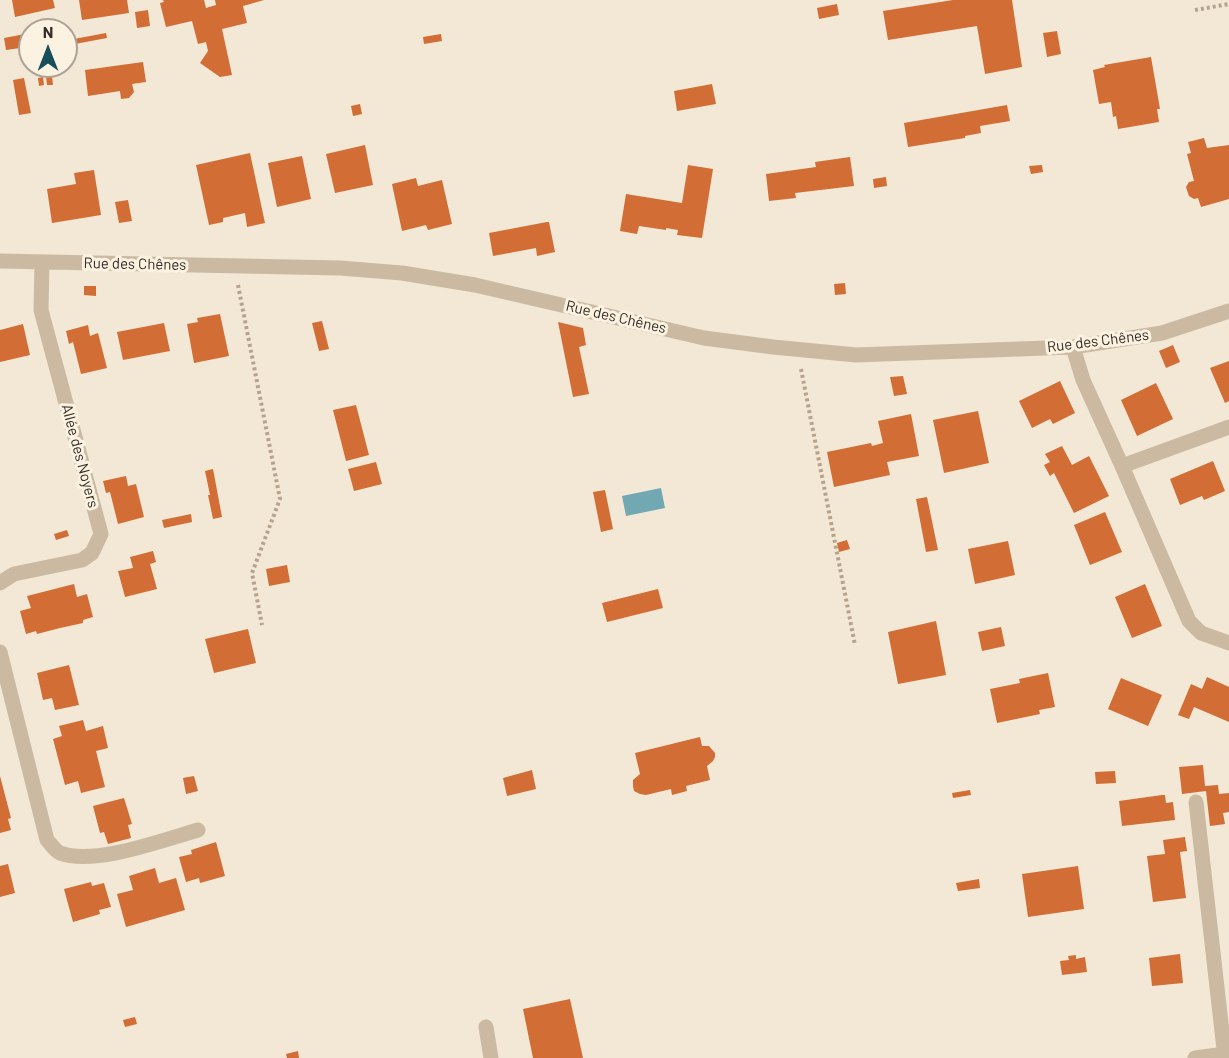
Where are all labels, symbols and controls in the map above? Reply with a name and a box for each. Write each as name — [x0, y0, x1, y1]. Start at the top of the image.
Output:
north arrow — [18, 18, 78, 78]
text: N — [43, 22, 53, 41]
street label: Rue des Chênes — [84, 254, 186, 274]
street label: Rue des Chênes — [564, 297, 668, 337]
street label: Rue des Chênes — [1046, 326, 1150, 356]
street label: Allée des Noyers — [58, 402, 102, 510]

